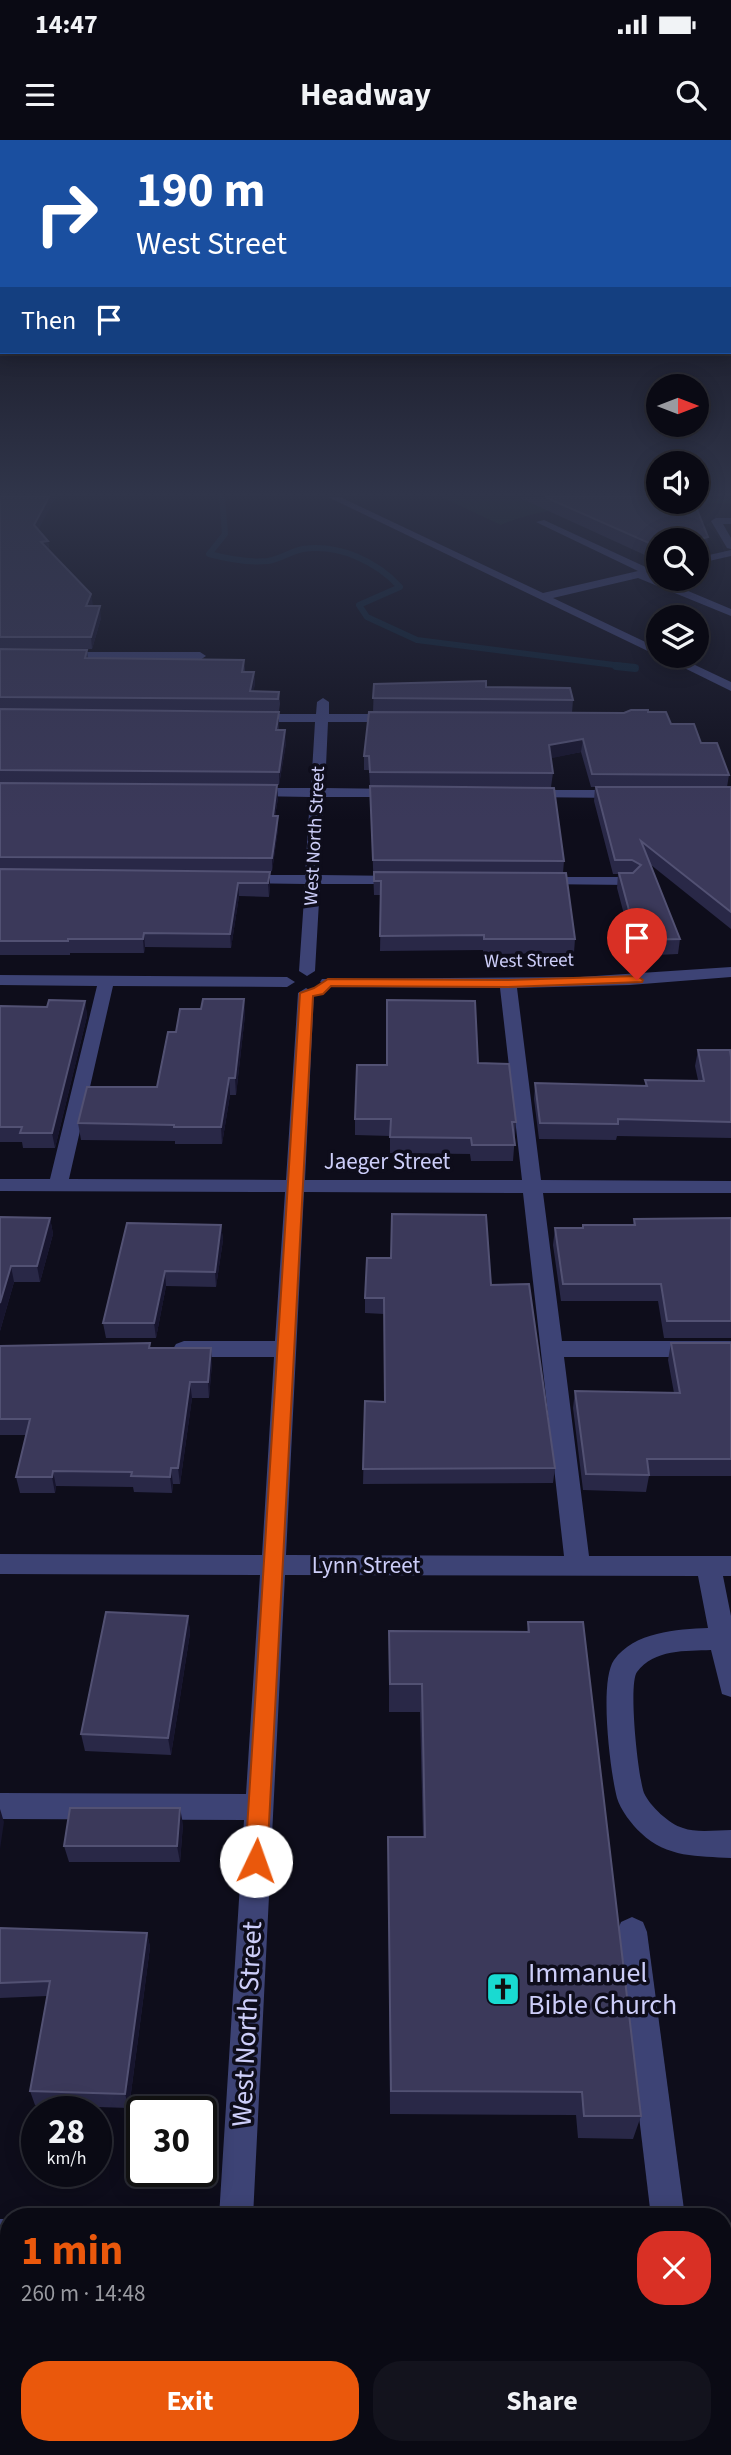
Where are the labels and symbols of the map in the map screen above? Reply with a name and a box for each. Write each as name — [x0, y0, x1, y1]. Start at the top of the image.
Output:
north arrow — [646, 374, 709, 438]
street label: West North Street — [298, 765, 332, 906]
pin — [607, 908, 667, 980]
street label: West Street — [484, 947, 575, 975]
street label: Jaeger Street — [324, 1145, 451, 1178]
street label: Lynn Street — [312, 1549, 420, 1582]
position arrow — [219, 1824, 293, 1898]
street label: West North Street — [222, 1920, 272, 2128]
place label: Immanuel Bible Church — [528, 1953, 677, 2025]
church icon: Immanuel Bible Church — [484, 1970, 522, 2008]
speed limit sign: 30 — [126, 2096, 217, 2187]

